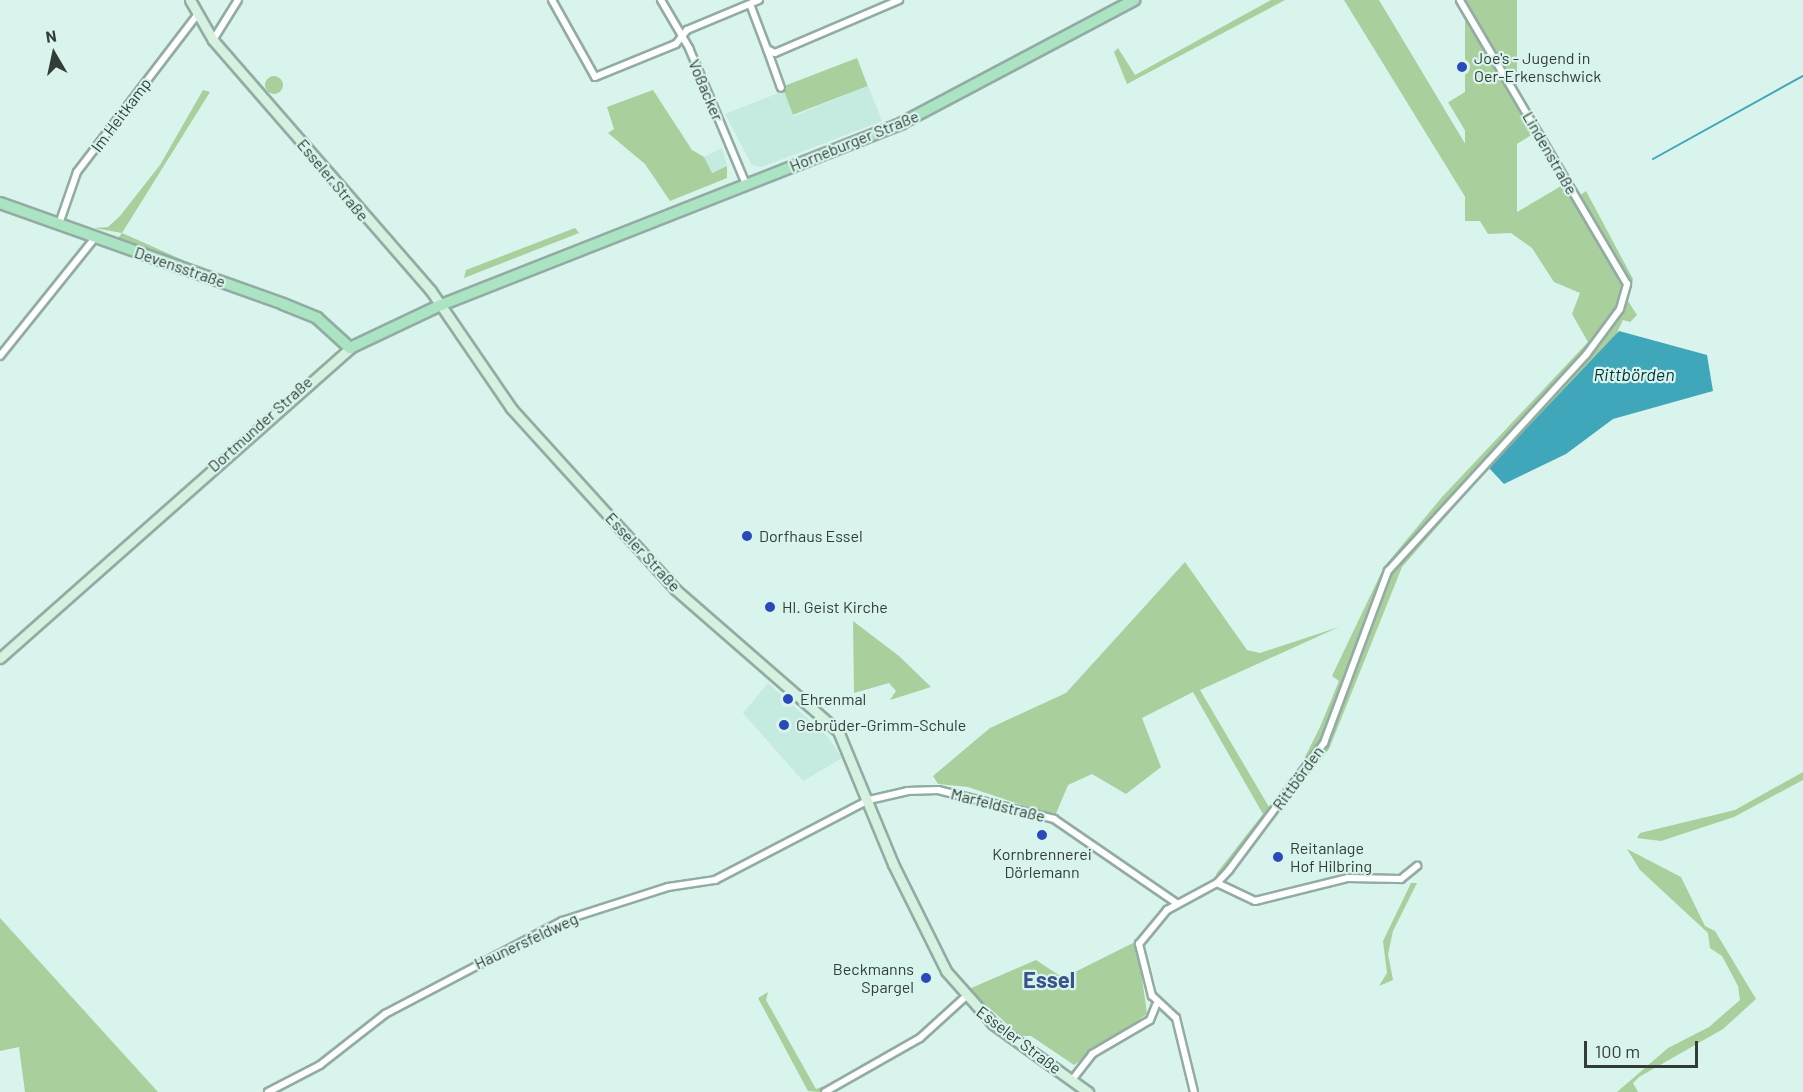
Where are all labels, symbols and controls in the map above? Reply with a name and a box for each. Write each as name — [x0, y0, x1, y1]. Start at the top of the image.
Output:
north arrow — [24, 24, 84, 84]
text: N — [44, 26, 58, 46]
place label: Joe's - Jugend in Oer-Erkenschwick — [1474, 48, 1601, 86]
street label: Voßacker — [685, 56, 727, 124]
marker: Joe's - Jugend in Oer-Erkenschwick — [1455, 60, 1469, 74]
street label: Im Heitkamp — [87, 74, 155, 156]
street label: Horneburger Straße — [787, 106, 921, 176]
street label: Lindenstraße — [1519, 108, 1581, 198]
street label: Esseler Straße — [293, 135, 373, 225]
street label: Devensstraße — [132, 242, 228, 292]
water label: Rittbörden — [1593, 363, 1675, 385]
street label: Dortmunder Straße — [204, 372, 316, 476]
street label: Esseler Straße — [601, 508, 685, 596]
place label: Dorfhaus Essel — [759, 526, 863, 546]
marker: Dorfhaus Essel — [740, 529, 754, 543]
place label: Hl. Geist Kirche — [782, 597, 888, 617]
marker: Hl. Geist Kirche — [763, 600, 777, 614]
place label: Ehrenmal — [800, 689, 866, 709]
marker: Ehrenmal — [781, 692, 795, 706]
place label: Gebrüder-Grimm-Schule — [796, 715, 966, 735]
marker: Gebrüder-Grimm-Schule — [777, 718, 791, 732]
street label: Rittbörden — [1268, 742, 1328, 814]
street label: Marfeldstraße — [949, 784, 1047, 826]
marker: Kornbrennerei Dörlemann — [1035, 828, 1049, 842]
place label: Reitanlage Hof Hilbring — [1290, 838, 1372, 876]
place label: Kornbrennerei Dörlemann — [992, 844, 1092, 882]
marker: Reitanlage Hof Hilbring — [1271, 850, 1285, 864]
street label: Haunersfeldweg — [471, 909, 581, 973]
place label: Beckmanns Spargel — [833, 959, 914, 997]
district label: Essel — [1023, 967, 1075, 993]
marker: Beckmanns Spargel — [919, 971, 933, 985]
street label: Esseler Straße — [973, 1002, 1065, 1078]
scale bar — [1587, 1029, 1701, 1067]
text: 100 m — [1595, 1040, 1640, 1062]

